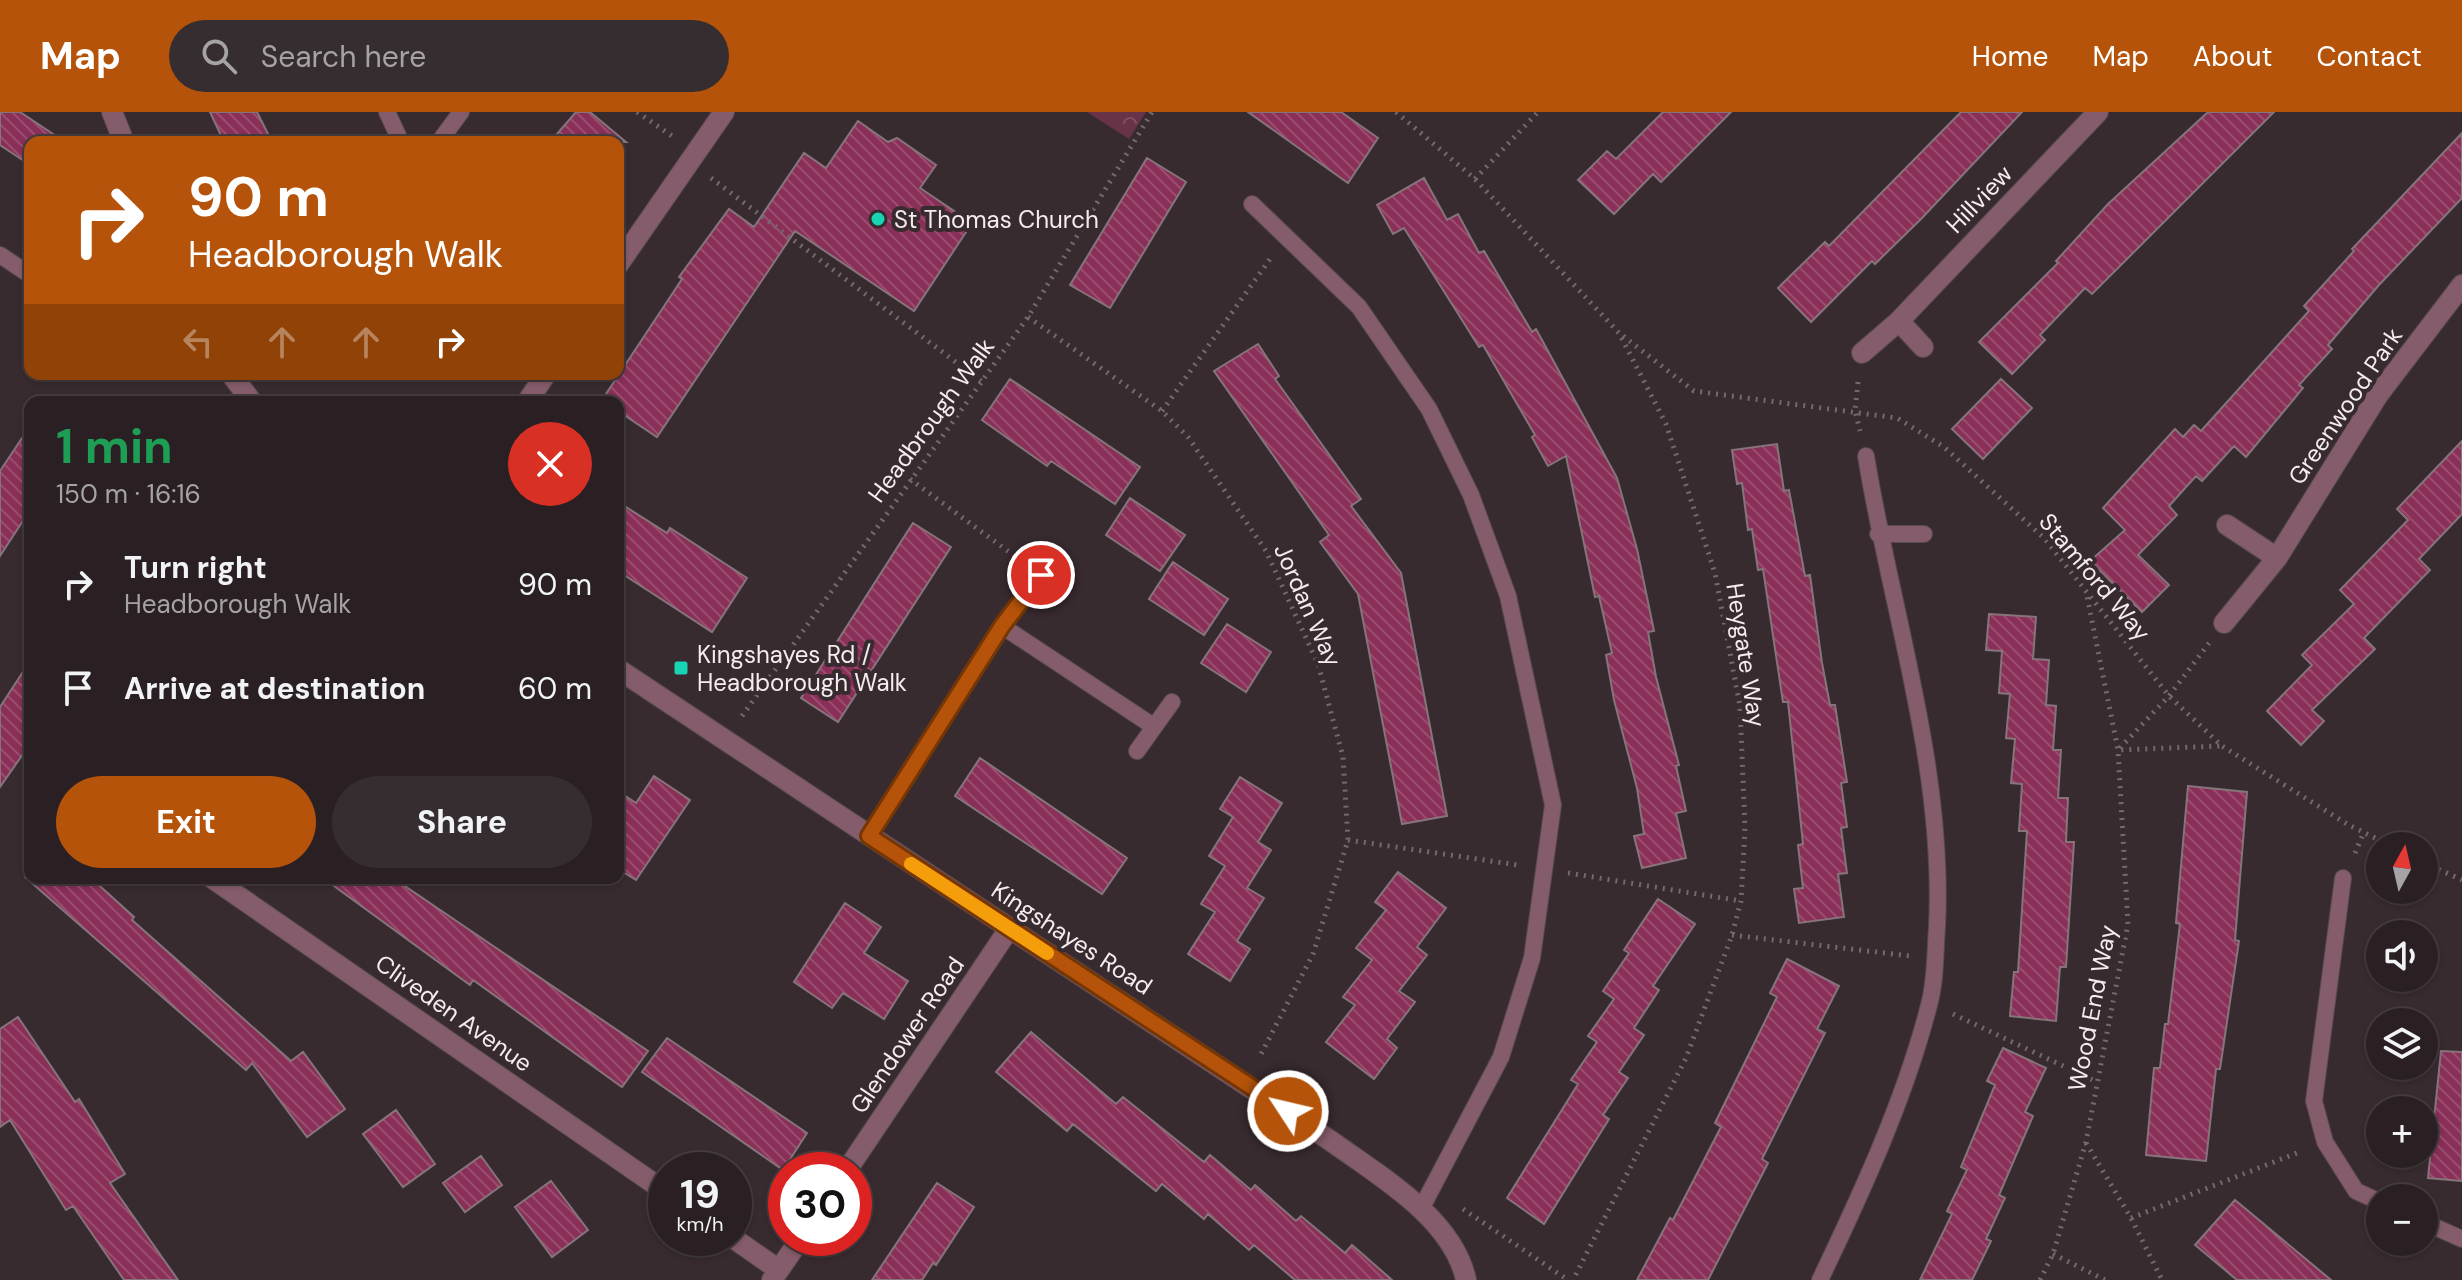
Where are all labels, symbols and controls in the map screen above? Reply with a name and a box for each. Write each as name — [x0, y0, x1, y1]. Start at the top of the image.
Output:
search box — [169, 20, 729, 92]
text: Map — [40, 31, 121, 81]
icon: search — [197, 34, 241, 78]
text: Search here — [261, 37, 426, 76]
text: Home — [1972, 38, 2048, 75]
text: Map — [2092, 38, 2149, 75]
text: About — [2193, 38, 2272, 75]
text: Contact — [2316, 38, 2422, 75]
street label: Hillview — [1939, 158, 2019, 240]
text: 90 m — [188, 160, 329, 233]
icon: right — [56, 168, 160, 272]
place label: St Thomas Church — [894, 204, 1099, 235]
marker: St Thomas Church — [869, 210, 887, 228]
text: Headborough Walk — [188, 231, 503, 278]
icon: left — [176, 320, 220, 364]
icon: ahead — [260, 320, 304, 364]
icon: ahead — [344, 320, 388, 364]
icon: right — [428, 320, 472, 364]
street label: Greenwood Park — [2281, 322, 2409, 490]
street label: Headbrough Walk — [861, 332, 1001, 508]
text: 1 min — [56, 415, 173, 478]
button: close — [508, 422, 592, 506]
text: 150 m · 16:16 — [56, 477, 201, 511]
street label: Stamford Way — [2032, 507, 2158, 647]
street label: Jordan Way — [1267, 539, 1349, 671]
pin — [1007, 541, 1075, 609]
text: Turn right — [124, 548, 267, 587]
icon: arrive — [1019, 553, 1063, 597]
icon: right — [56, 562, 100, 606]
text: 90 m — [518, 565, 592, 604]
street label: Heygate Way — [1719, 581, 1773, 729]
text: Headborough Walk — [124, 587, 351, 621]
place label: Kingshayes Rd / Headborough Walk — [697, 639, 907, 698]
marker: Kingshayes Rd / Headborough Walk — [672, 659, 690, 677]
icon: arrive — [56, 666, 100, 710]
text: Arrive at destination — [124, 669, 425, 708]
text: 60 m — [518, 669, 592, 708]
button: Exit — [56, 776, 316, 868]
button: Share — [332, 776, 592, 868]
north arrow — [2366, 832, 2438, 904]
map controls — [2366, 832, 2438, 1256]
street label: Kingshayes Road — [986, 874, 1158, 1002]
button: sound — [2366, 920, 2438, 992]
street label: Wood End Way — [2061, 922, 2123, 1094]
street label: Cliveden Avenue — [370, 947, 538, 1079]
street label: Glendower Road — [843, 951, 971, 1119]
button: layers — [2366, 1008, 2438, 1080]
position arrow — [1246, 1069, 1330, 1153]
button: + — [2366, 1096, 2438, 1168]
speed limit sign: 30 — [768, 1152, 872, 1256]
text: 19 — [680, 1168, 720, 1220]
button: − — [2366, 1184, 2438, 1256]
text: km/h — [676, 1211, 724, 1237]

